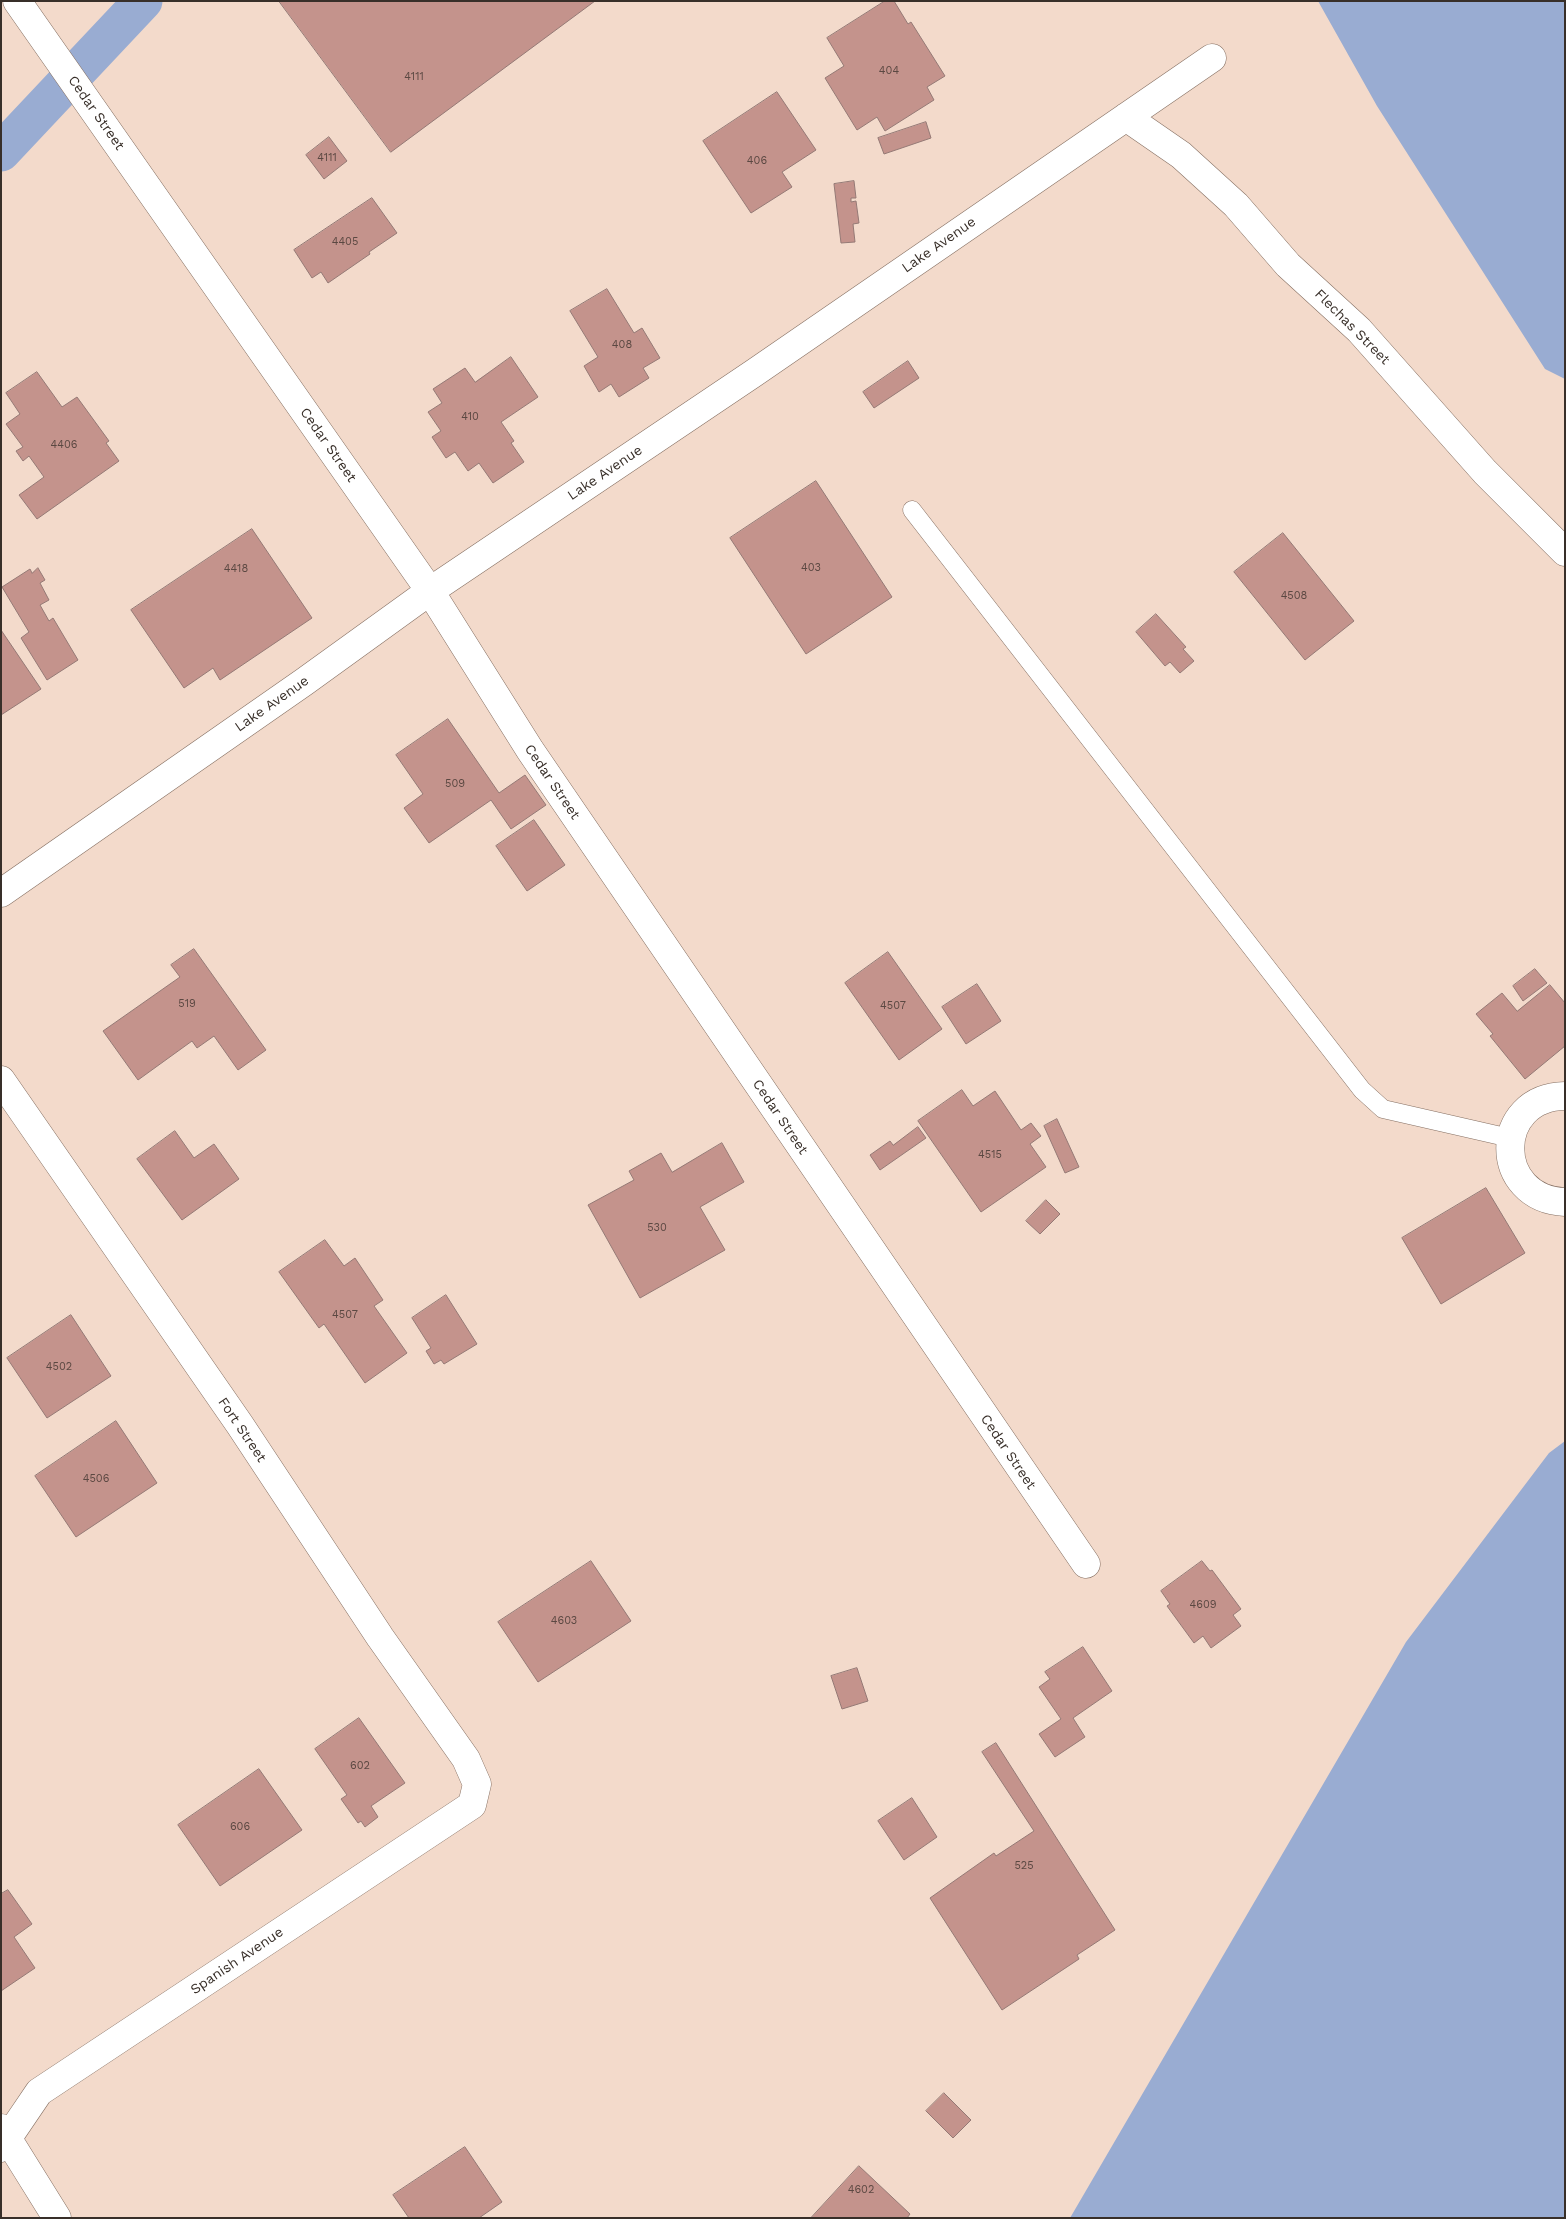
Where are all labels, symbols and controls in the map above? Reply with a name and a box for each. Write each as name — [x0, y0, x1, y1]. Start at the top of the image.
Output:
house number: 404 — [879, 64, 899, 78]
house number: 4111 — [404, 70, 424, 84]
street label: Cedar Street — [64, 73, 128, 153]
house number: 4111 — [317, 151, 337, 165]
house number: 406 — [747, 154, 767, 168]
street label: Lake Avenue — [899, 213, 979, 277]
house number: 4405 — [332, 235, 358, 249]
street label: Flechas Street — [1311, 286, 1393, 368]
house number: 408 — [612, 338, 632, 352]
street label: Cedar Street — [296, 405, 360, 485]
house number: 410 — [461, 410, 479, 424]
house number: 4406 — [51, 438, 77, 452]
street label: Lake Avenue — [565, 442, 645, 504]
house number: 403 — [801, 561, 821, 575]
house number: 4418 — [224, 562, 248, 576]
house number: 4508 — [1281, 589, 1307, 603]
street label: Lake Avenue — [232, 672, 312, 736]
street label: Cedar Street — [521, 741, 583, 823]
house number: 509 — [445, 777, 465, 791]
house number: 519 — [178, 997, 196, 1011]
house number: 4507 — [880, 999, 906, 1013]
street label: Cedar Street — [749, 1076, 811, 1158]
house number: 4515 — [978, 1148, 1002, 1162]
house number: 530 — [647, 1221, 667, 1235]
house number: 4507 — [332, 1308, 358, 1322]
house number: 4502 — [46, 1360, 72, 1374]
street label: Fort Street — [214, 1395, 270, 1465]
street label: Cedar Street — [977, 1411, 1039, 1493]
house number: 4506 — [83, 1472, 109, 1486]
house number: 4609 — [1189, 1598, 1217, 1612]
house number: 4603 — [551, 1614, 577, 1628]
house number: 602 — [350, 1759, 370, 1773]
house number: 606 — [230, 1820, 250, 1834]
house number: 525 — [1014, 1859, 1034, 1873]
street label: Spanish Avenue — [187, 1924, 287, 1998]
house number: 4602 — [848, 2183, 874, 2197]

